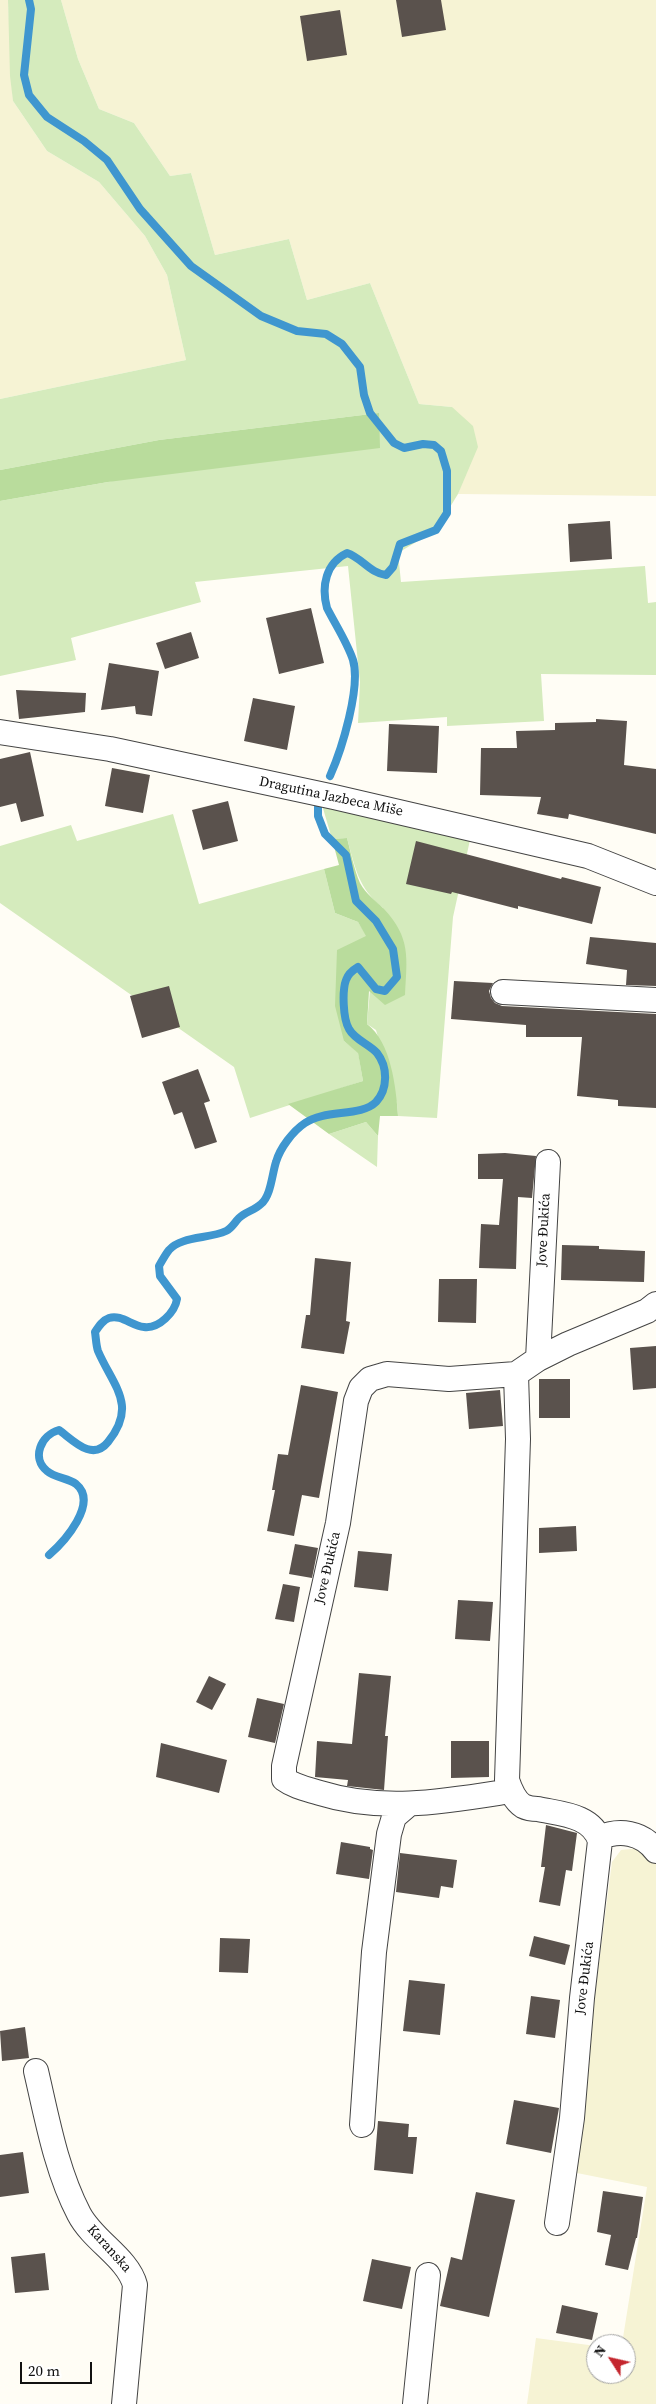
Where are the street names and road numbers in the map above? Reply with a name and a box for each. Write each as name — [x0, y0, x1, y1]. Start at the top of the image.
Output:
street label: Dragutina Jazbeca Miše — [258, 774, 404, 820]
street label: Jove Đukića — [534, 1193, 554, 1267]
street label: Jove Đukića — [312, 1530, 344, 1606]
street label: Jove Đukića — [572, 1940, 598, 2016]
street label: Karanska — [83, 2222, 135, 2276]

